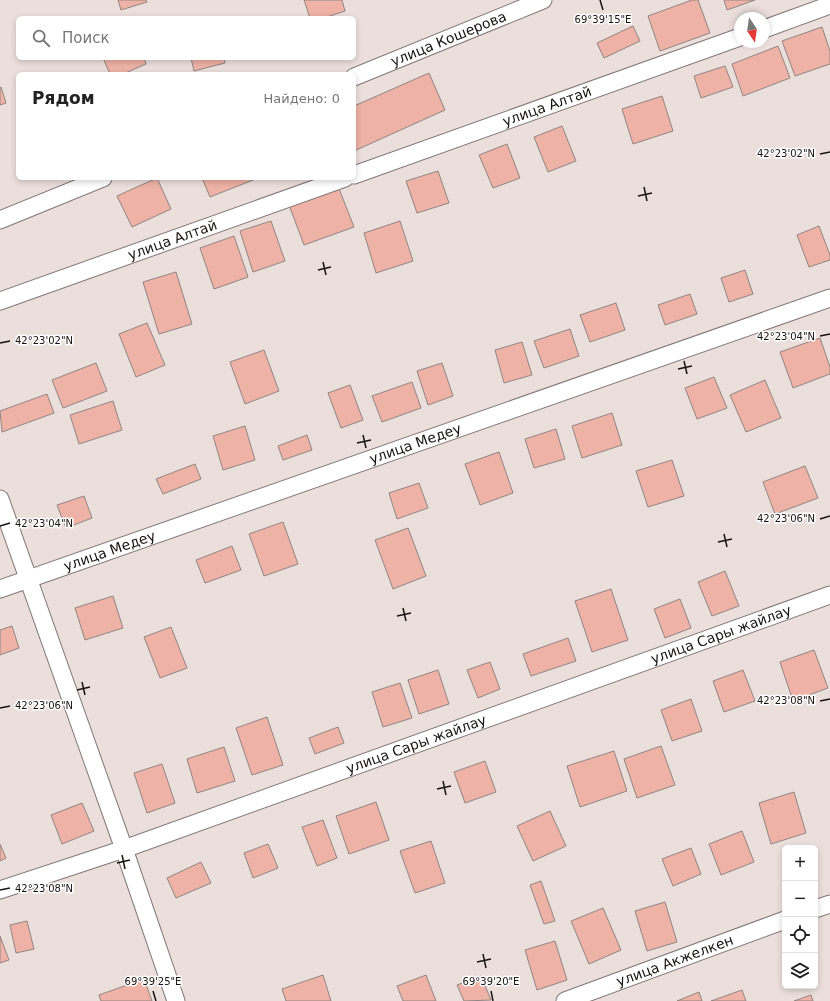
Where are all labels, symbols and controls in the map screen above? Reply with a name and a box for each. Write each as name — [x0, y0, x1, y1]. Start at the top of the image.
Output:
street label: улица Кошерова — [388, 8, 509, 69]
north arrow — [734, 12, 770, 48]
text: 69°39'15"E — [575, 14, 631, 25]
search box — [16, 16, 356, 60]
icon: search — [30, 27, 52, 49]
text: Поиск — [62, 29, 110, 47]
street label: улица Алтай — [500, 83, 594, 129]
text: Рядом — [32, 88, 95, 108]
text: Найдено: 0 — [264, 91, 340, 106]
text: 42°23'02"N — [757, 148, 815, 159]
street label: улица Алтай — [126, 216, 219, 263]
text: 42°23'04"N — [757, 331, 815, 342]
text: 42°23'02"N — [15, 335, 73, 346]
street label: улица Медеу — [367, 420, 463, 467]
text: 42°23'06"N — [757, 513, 815, 524]
text: 42°23'04"N — [15, 518, 73, 529]
street label: улица Медеу — [61, 527, 158, 574]
street label: улица Сары жайлау — [649, 602, 793, 667]
text: 42°23'08"N — [757, 695, 815, 706]
text: 42°23'06"N — [15, 700, 73, 711]
street label: улица Сары жайлау — [344, 711, 488, 776]
map controls — [782, 845, 818, 989]
button: + — [782, 845, 818, 881]
button: − — [782, 881, 818, 917]
text: 42°23'08"N — [15, 883, 73, 894]
button: locate — [782, 917, 818, 953]
street label: улица Акжелкен — [614, 932, 735, 989]
button: layers — [782, 953, 818, 989]
text: 69°39'25"E — [125, 976, 181, 987]
text: 69°39'20"E — [463, 976, 519, 987]

